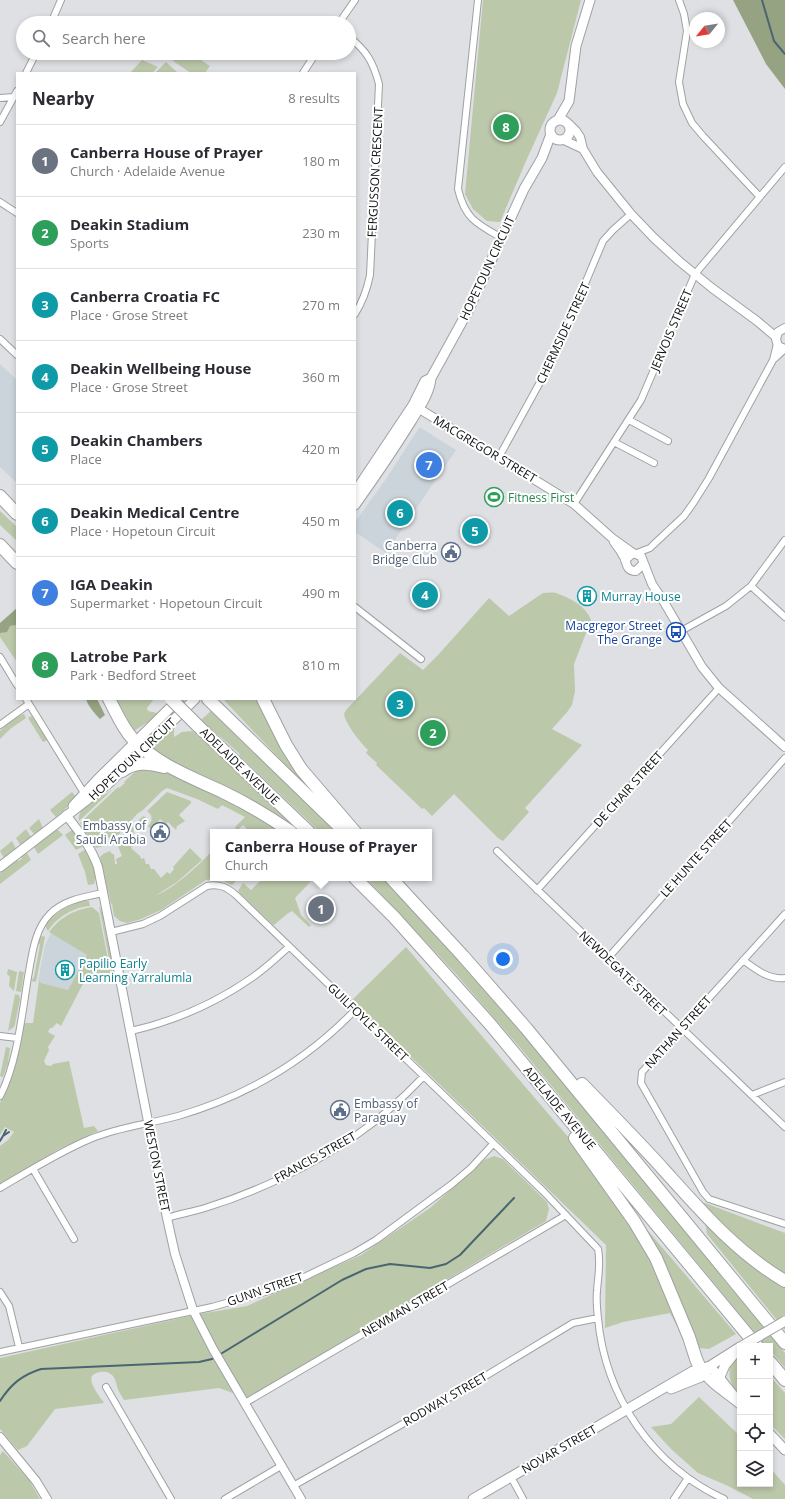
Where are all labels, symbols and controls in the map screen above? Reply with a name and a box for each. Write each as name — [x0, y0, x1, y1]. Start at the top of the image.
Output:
north arrow — [689, 12, 725, 48]
search box — [16, 16, 356, 60]
icon: search — [30, 27, 52, 49]
text: Search here — [62, 28, 146, 48]
text: Nearby — [32, 87, 94, 110]
text: 8 results — [288, 89, 340, 107]
street label: FERGUSSON CRESCENT — [363, 106, 387, 238]
pin: 8 — [493, 112, 519, 142]
text: Canberra House of Prayer — [70, 142, 263, 162]
text: 1 — [41, 152, 49, 170]
text: 180 m — [302, 152, 340, 170]
text: Church · Adelaide Avenue — [70, 162, 225, 180]
street label: HOPETOUN CIRCUIT — [455, 213, 519, 323]
text: Deakin Stadium — [70, 214, 189, 234]
text: 2 — [41, 224, 49, 242]
text: 230 m — [302, 224, 340, 242]
text: Sports — [70, 234, 109, 252]
street label: CHERMSIDE STREET — [532, 279, 594, 387]
text: Canberra Croatia FC — [70, 286, 220, 306]
street label: JERVOIS STREET — [646, 286, 696, 374]
text: 3 — [41, 296, 49, 314]
text: 270 m — [302, 296, 340, 314]
text: Place · Grose Street — [70, 306, 188, 324]
text: Deakin Wellbeing House — [70, 358, 251, 378]
text: 4 — [41, 368, 49, 386]
text: 360 m — [302, 368, 340, 386]
text: Place · Grose Street — [70, 378, 188, 396]
street label: MACGREGOR STREET — [430, 411, 540, 487]
text: Deakin Chambers — [70, 430, 203, 450]
text: 5 — [41, 440, 49, 458]
text: 420 m — [302, 440, 340, 458]
text: Place — [70, 450, 102, 468]
pin: 7 — [416, 450, 442, 480]
sports icon: Fitness First — [483, 486, 505, 508]
place label: Fitness First — [508, 489, 574, 506]
pin: 6 — [387, 498, 413, 528]
text: Deakin Medical Centre — [70, 502, 239, 522]
text: 6 — [41, 512, 49, 530]
text: 450 m — [302, 512, 340, 530]
pin: 5 — [462, 516, 488, 546]
text: Place · Hopetoun Circuit — [70, 522, 215, 540]
place label: Canberra Bridge Club — [372, 537, 437, 568]
public building icon: Canberra Bridge Club — [440, 541, 462, 563]
text: IGA Deakin — [70, 574, 153, 594]
pin: 4 — [412, 580, 438, 610]
text: 7 — [41, 584, 49, 602]
text: 490 m — [302, 584, 340, 602]
building icon: Murray House — [576, 585, 598, 607]
place label: Murray House — [601, 588, 681, 605]
text: Supermarket · Hopetoun Circuit — [70, 594, 263, 612]
place label: Macgregor Street The Grange — [565, 617, 662, 648]
bus stop icon: Macgregor Street The Grange — [665, 621, 687, 643]
text: Latrobe Park — [70, 646, 167, 666]
text: 8 — [41, 656, 49, 674]
text: 810 m — [302, 656, 340, 674]
text: Park · Bedford Street — [70, 666, 196, 684]
pin: 3 — [387, 689, 413, 719]
street label: HOPETOUN CIRCUIT — [85, 714, 180, 804]
pin: 2 — [420, 718, 446, 748]
street label: ADELAIDE AVENUE — [196, 724, 284, 808]
street label: DE CHAIR STREET — [589, 747, 667, 831]
street label: LE HUNTE STREET — [656, 815, 736, 901]
place label: Embassy of Saudi Arabia — [76, 817, 147, 848]
public building icon: Embassy of Saudi Arabia — [149, 821, 171, 843]
popup — [210, 829, 432, 881]
text: Canberra House of Prayer — [225, 836, 417, 856]
text: Church — [225, 856, 268, 874]
pin: 1 — [308, 894, 334, 924]
street label: NEWDEGATE STREET — [576, 927, 671, 1019]
your location — [493, 949, 513, 969]
place label: Papilio Early Learning Yarralumla — [79, 955, 192, 986]
building icon: Papilio Early Learning Yarralumla — [54, 959, 76, 981]
street label: GUILFOYLE STREET — [324, 979, 412, 1065]
street label: NATHAN STREET — [641, 992, 715, 1072]
street label: ADELAIDE AVENUE — [520, 1062, 600, 1154]
place label: Embassy of Paraguay — [354, 1095, 419, 1126]
public building icon: Embassy of Paraguay — [329, 1099, 351, 1121]
street label: WESTON STREET — [140, 1119, 174, 1214]
street label: FRANCIS STREET — [271, 1127, 359, 1187]
street label: GUNN STREET — [225, 1268, 306, 1310]
street label: NEWMAN STREET — [358, 1277, 452, 1341]
map controls — [737, 1343, 773, 1487]
button: + — [737, 1343, 773, 1379]
street label: RODWAY STREET — [400, 1368, 490, 1430]
button: − — [737, 1379, 773, 1415]
button: locate — [737, 1415, 773, 1451]
street label: NOVAR STREET — [518, 1420, 600, 1477]
button: layers — [737, 1451, 773, 1487]

